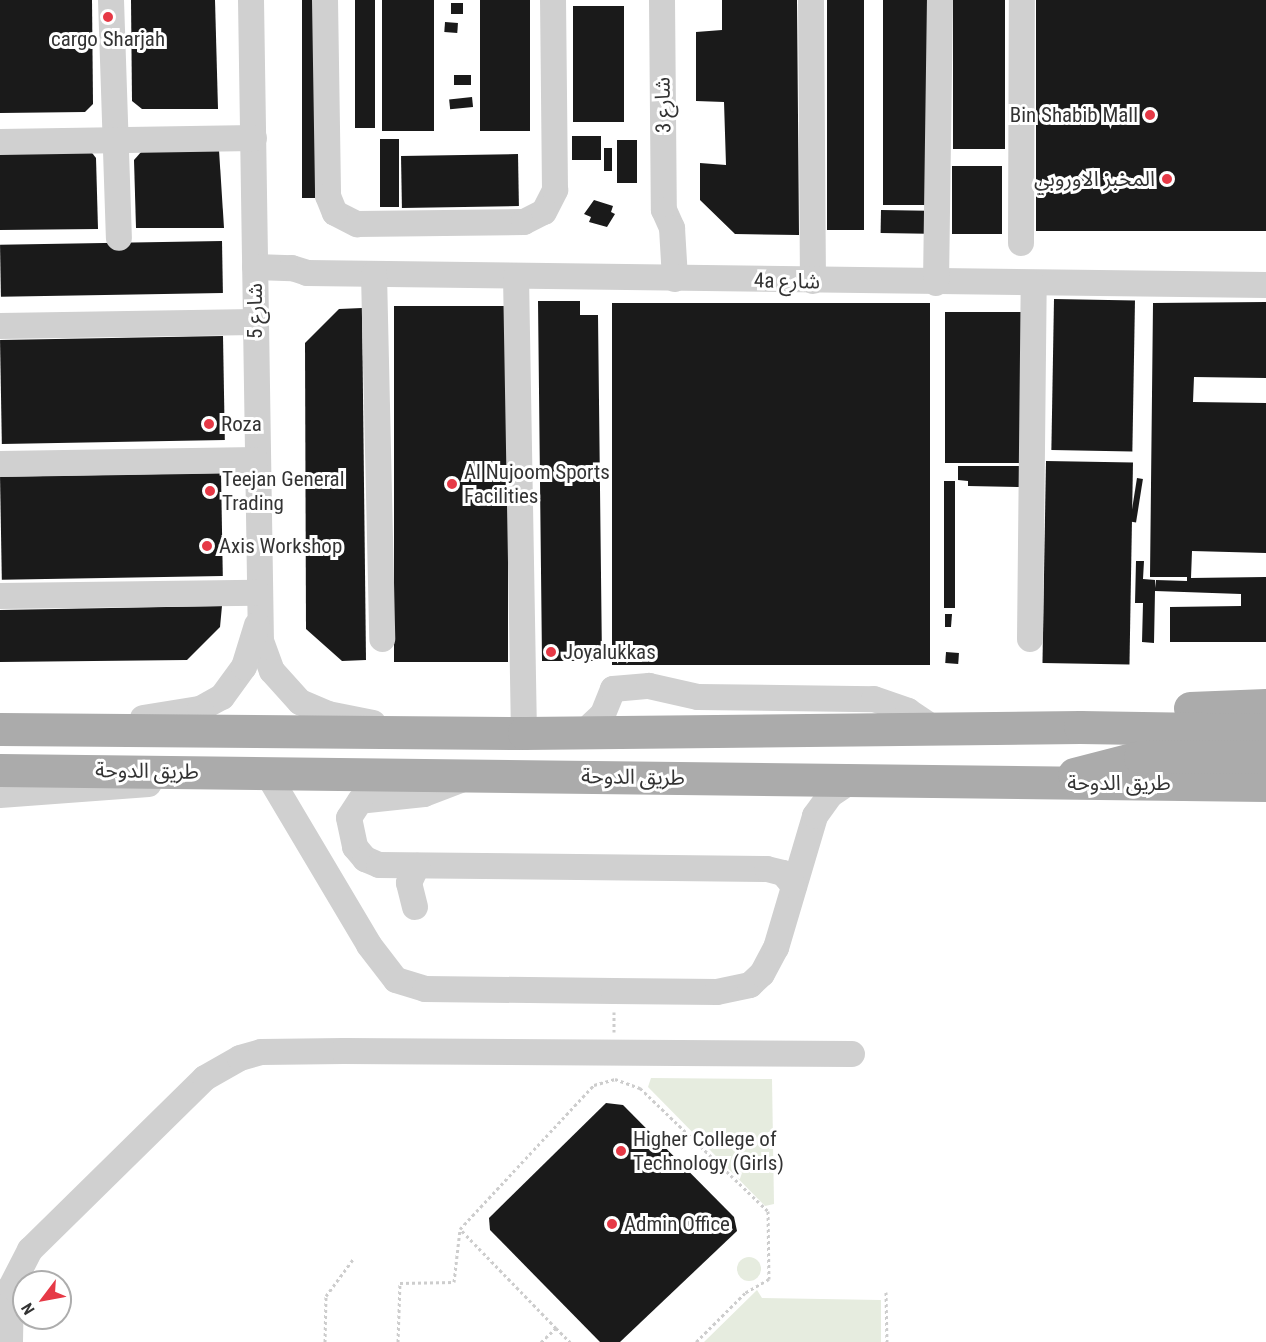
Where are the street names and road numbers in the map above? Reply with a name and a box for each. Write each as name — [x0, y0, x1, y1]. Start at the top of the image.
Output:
street label: شارع 3 — [650, 77, 676, 133]
street label: 4a شارع — [754, 268, 820, 294]
street label: شارع 5 — [242, 283, 268, 339]
street label: طريق الدوحة — [95, 757, 199, 785]
street label: طريق الدوحة — [581, 763, 685, 791]
street label: طريق الدوحة — [1067, 770, 1171, 796]

